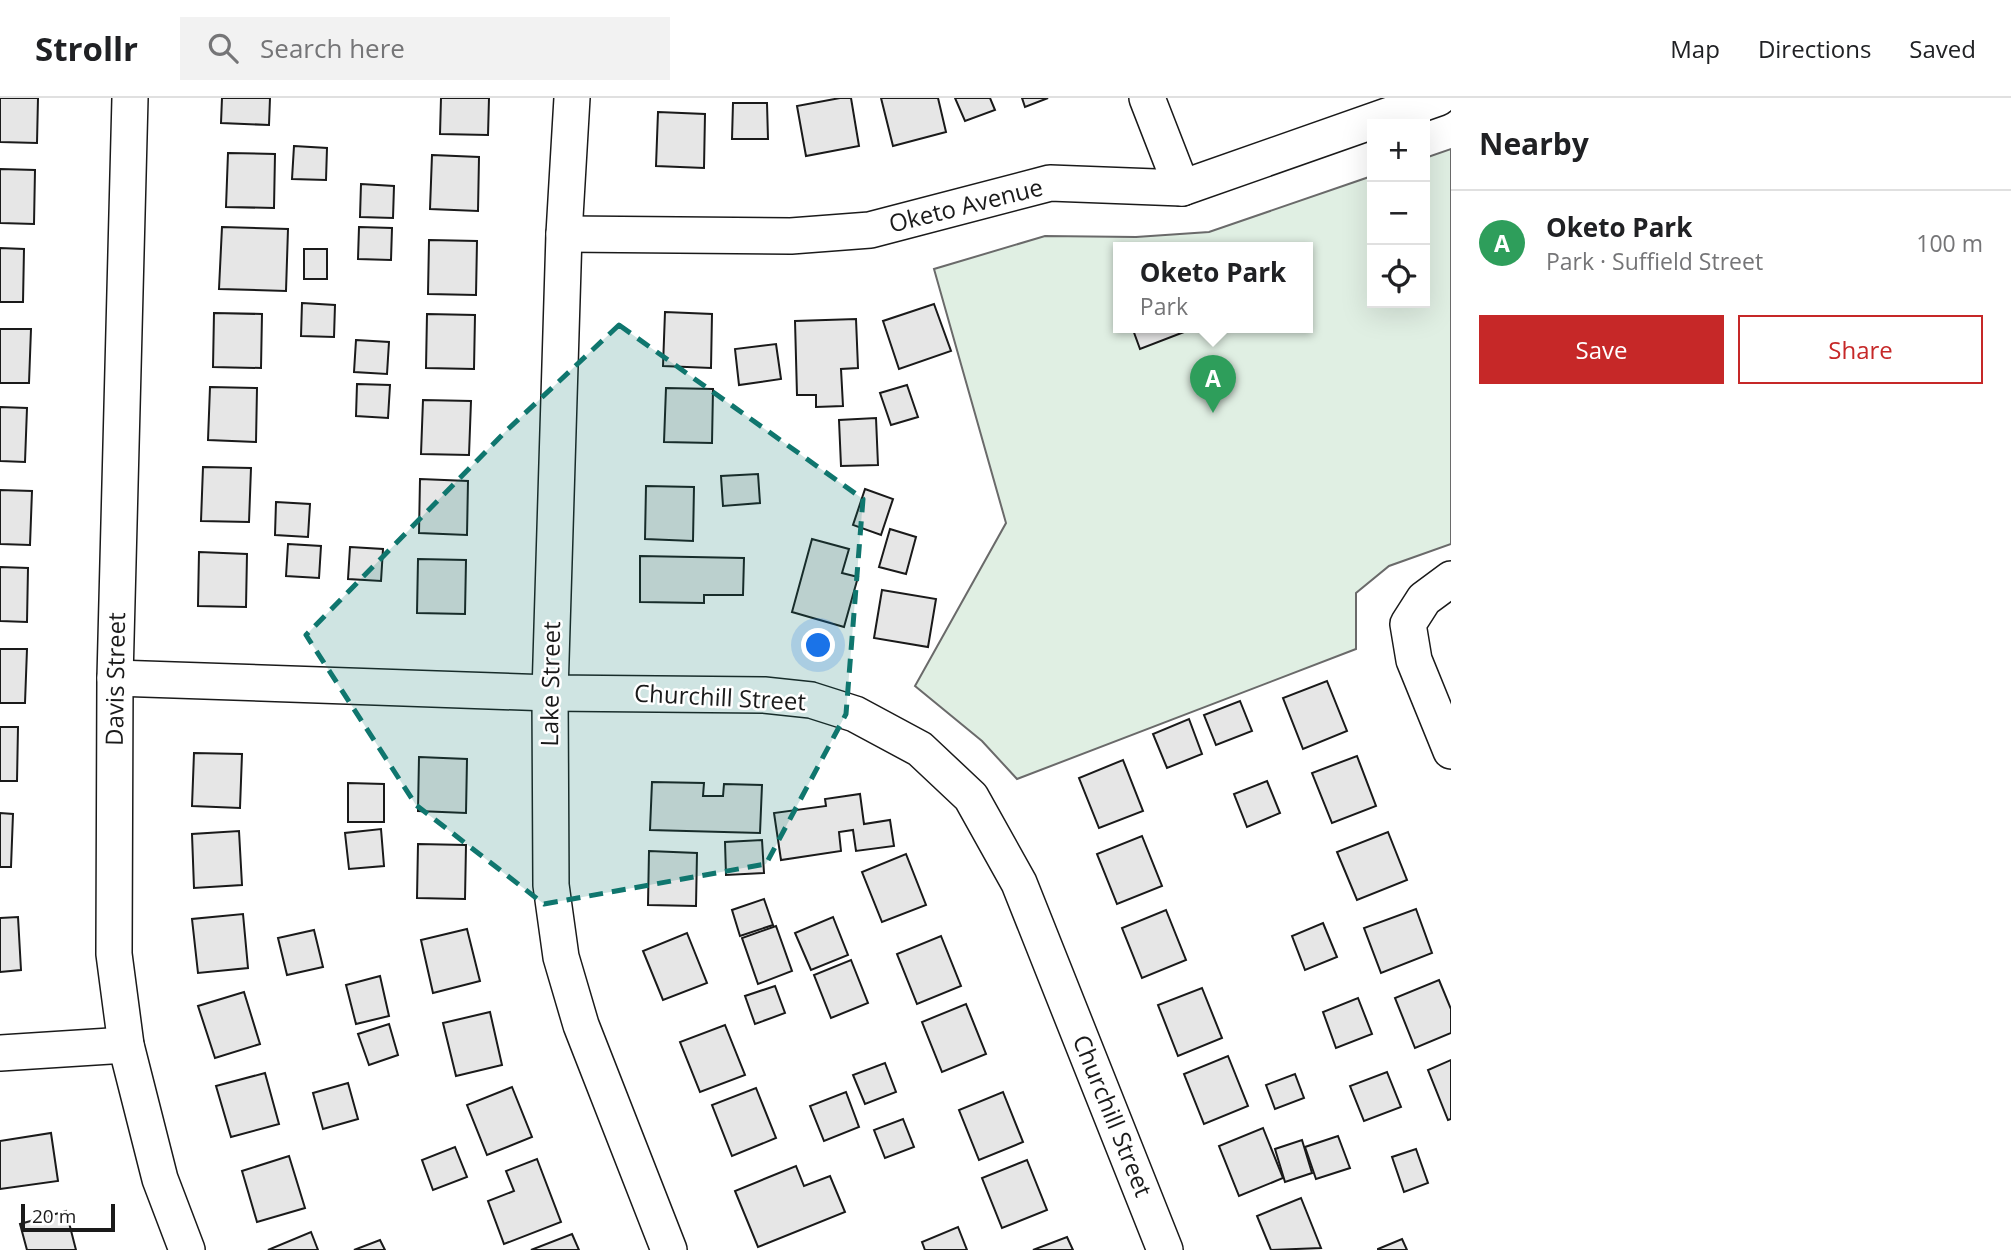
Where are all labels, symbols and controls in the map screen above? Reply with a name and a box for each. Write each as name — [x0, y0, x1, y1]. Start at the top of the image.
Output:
search box — [180, 17, 670, 80]
text: Strollr — [35, 26, 138, 71]
icon: search — [204, 29, 242, 67]
text: Search here — [260, 30, 405, 66]
text: Map — [1670, 32, 1720, 65]
text: Directions — [1758, 32, 1871, 65]
text: Saved — [1909, 32, 1976, 65]
map controls — [1367, 119, 1430, 308]
button: + — [1367, 119, 1430, 182]
text: Nearby — [1479, 123, 1589, 164]
street label: Oketo Avenue — [885, 169, 1046, 240]
button: − — [1367, 182, 1430, 245]
text: Oketo Park — [1546, 209, 1692, 245]
text: A — [1494, 227, 1510, 259]
text: 100 m — [1916, 227, 1983, 259]
popup — [1113, 242, 1313, 333]
button: locate — [1367, 245, 1430, 308]
text: Park · Suffield Street — [1546, 245, 1763, 277]
text: Oketo Park — [1140, 254, 1286, 290]
text: Park — [1140, 290, 1188, 322]
button: Save — [1479, 315, 1724, 384]
button: Share — [1738, 315, 1983, 384]
pin: A — [1190, 355, 1236, 413]
street label: Davis Street — [97, 612, 132, 746]
street label: Lake Street — [532, 621, 567, 747]
your location — [801, 628, 835, 662]
street label: Churchill Street — [633, 676, 807, 717]
street label: Churchill Street — [1066, 1030, 1161, 1201]
scale bar — [21, 1201, 116, 1233]
text: 20 m — [32, 1203, 76, 1229]

